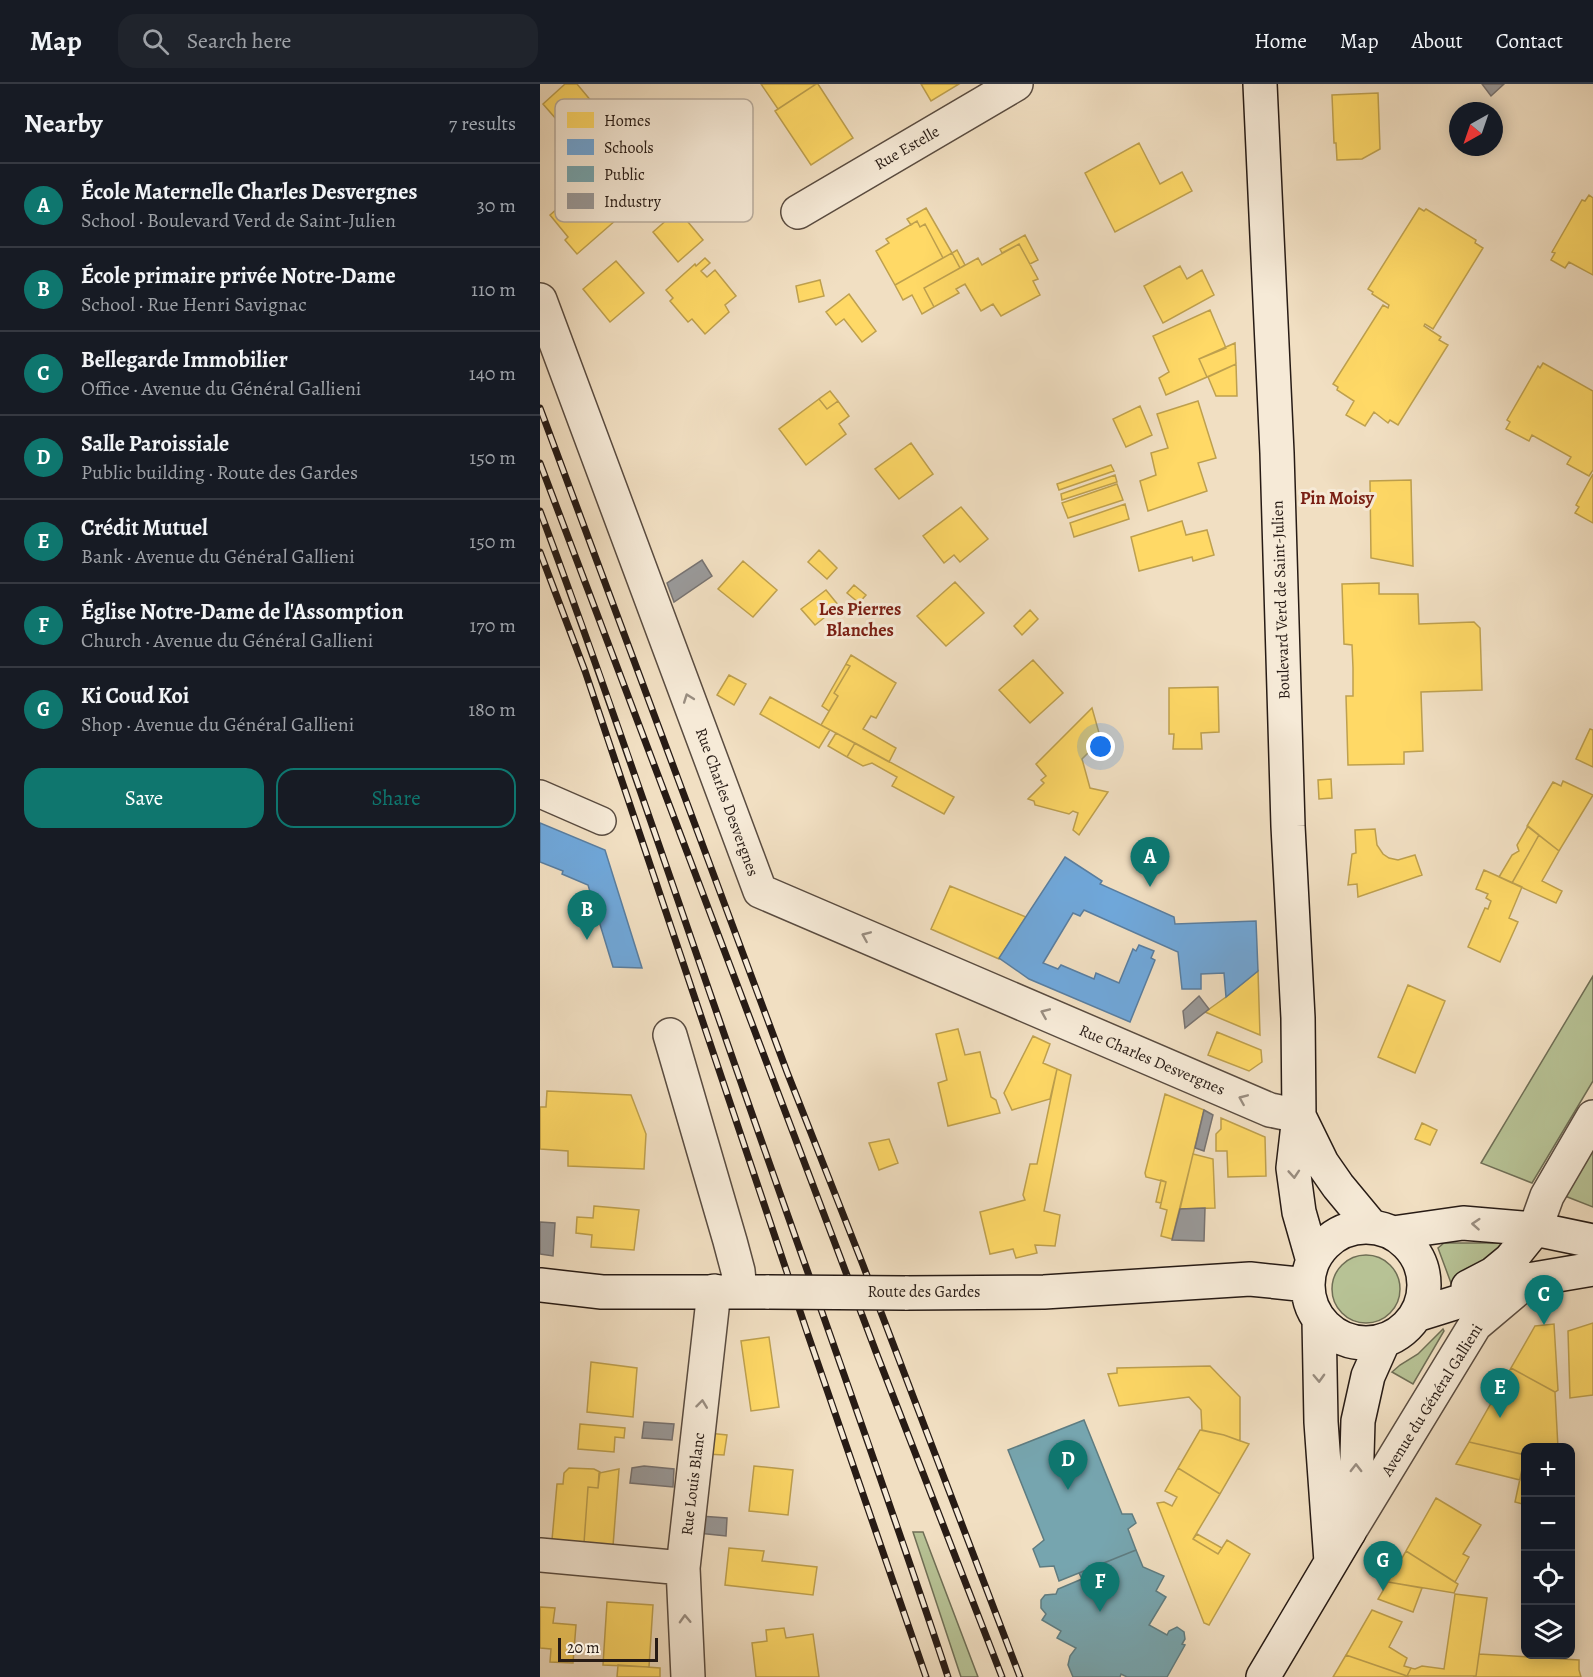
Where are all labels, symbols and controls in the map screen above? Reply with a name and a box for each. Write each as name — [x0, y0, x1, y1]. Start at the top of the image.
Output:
search box — [118, 14, 538, 68]
text: Map — [30, 22, 82, 60]
icon: search — [139, 25, 172, 58]
text: Search here — [187, 26, 291, 56]
text: Home — [1254, 27, 1307, 55]
text: Map — [1340, 27, 1378, 55]
text: About — [1411, 27, 1463, 55]
text: Contact — [1496, 27, 1563, 55]
legend — [555, 99, 753, 222]
north arrow — [1449, 102, 1503, 156]
text: Nearby — [24, 106, 103, 141]
text: 7 results — [449, 110, 516, 137]
text: Homes — [604, 110, 651, 132]
street label: Rue Estelle — [870, 121, 944, 175]
text: Schools — [604, 137, 654, 159]
text: Public — [604, 164, 645, 186]
text: École Maternelle Charles Desvergnes — [81, 177, 417, 207]
text: Industry — [604, 191, 662, 213]
text: A — [37, 192, 50, 219]
text: 30 m — [476, 192, 516, 219]
text: School · Boulevard Verd de Saint-Julien — [81, 207, 396, 234]
text: École primaire privée Notre-Dame — [81, 261, 396, 291]
text: B — [37, 276, 50, 303]
text: 110 m — [471, 276, 516, 303]
text: School · Rue Henri Savignac — [81, 291, 307, 318]
text: Bellegarde Immobilier — [81, 345, 288, 375]
text: C — [37, 360, 50, 387]
text: 140 m — [469, 360, 516, 387]
text: Office · Avenue du Général Gallieni — [81, 375, 362, 402]
text: Salle Paroissiale — [81, 429, 229, 459]
text: D — [37, 444, 50, 471]
text: 150 m — [469, 444, 516, 471]
text: Public building · Route des Gardes — [81, 459, 358, 486]
district label: Pin Moisy — [1300, 486, 1375, 510]
street label: Boulevard Verd de Saint-Julien — [1267, 500, 1295, 700]
text: Crédit Mutuel — [81, 513, 208, 543]
text: E — [38, 528, 49, 555]
text: 150 m — [469, 528, 516, 555]
text: Bank · Avenue du Général Gallieni — [81, 543, 355, 570]
text: Église Notre-Dame de l'Assomption — [81, 597, 404, 627]
district label: Les Pierres Blanches — [819, 597, 901, 642]
text: F — [38, 612, 49, 639]
text: 170 m — [470, 612, 516, 639]
text: Church · Avenue du Général Gallieni — [81, 627, 373, 654]
text: Ki Coud Koi — [81, 681, 189, 711]
one-way arrow — [683, 693, 695, 704]
text: G — [37, 696, 50, 723]
text: 180 m — [468, 696, 516, 723]
text: Shop · Avenue du Général Gallieni — [81, 711, 354, 738]
street label: Rue Charles Desvergnes — [690, 725, 764, 879]
your location — [1086, 732, 1115, 761]
button: Save — [24, 768, 264, 828]
button: Share — [276, 768, 516, 828]
pin: A — [1130, 838, 1170, 887]
pin: B — [568, 890, 606, 940]
one-way arrow — [861, 931, 872, 943]
one-way arrow — [1040, 1008, 1051, 1020]
street label: Rue Charles Desvergnes — [1076, 1019, 1228, 1101]
one-way arrow — [1238, 1094, 1249, 1106]
one-way arrow — [1287, 1169, 1300, 1179]
one-way arrow — [1472, 1218, 1481, 1231]
pin: C — [1524, 1276, 1564, 1325]
street label: Route des Gardes — [867, 1281, 981, 1303]
street label: Avenue du Général Gallieni — [1376, 1320, 1488, 1481]
pin: E — [1480, 1368, 1520, 1418]
one-way arrow — [1313, 1374, 1325, 1383]
one-way arrow — [695, 1399, 708, 1408]
street label: Rue Louis Blanc — [676, 1431, 710, 1537]
pin: D — [1048, 1440, 1088, 1490]
map controls — [1521, 1443, 1575, 1659]
button: + — [1521, 1443, 1575, 1497]
one-way arrow — [1350, 1464, 1362, 1473]
button: − — [1521, 1497, 1575, 1551]
pin: G — [1364, 1542, 1402, 1591]
button: locate — [1521, 1551, 1575, 1605]
pin: F — [1080, 1562, 1120, 1612]
button: layers — [1521, 1605, 1575, 1659]
one-way arrow — [679, 1614, 692, 1623]
scale bar — [558, 1635, 658, 1662]
text: 20 m — [567, 1637, 600, 1659]

